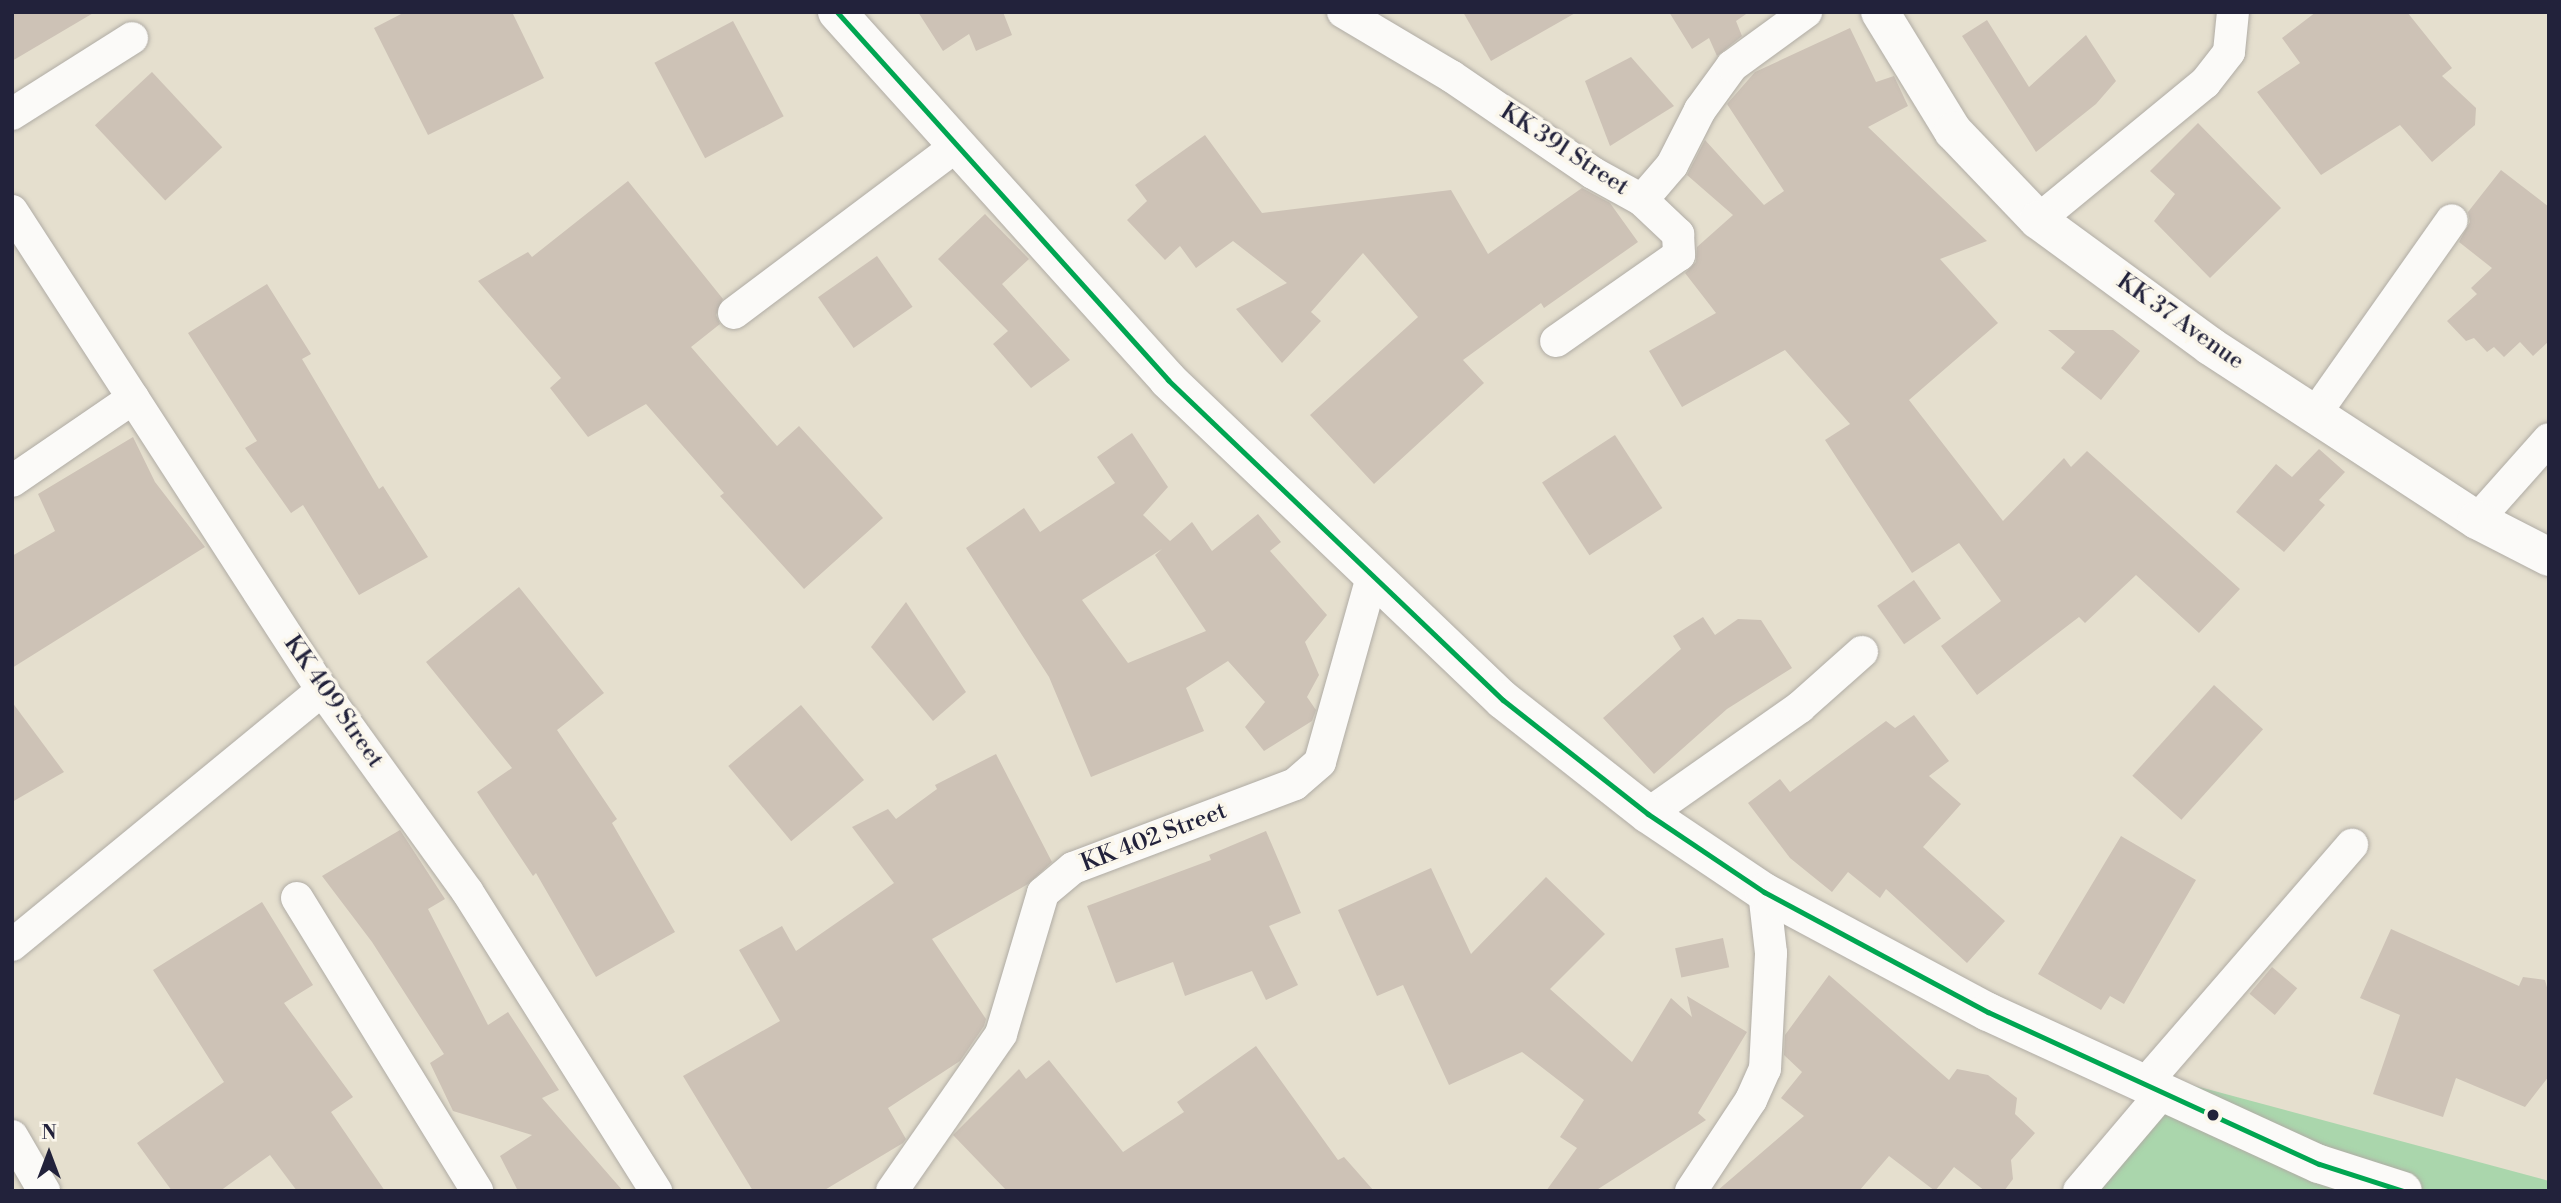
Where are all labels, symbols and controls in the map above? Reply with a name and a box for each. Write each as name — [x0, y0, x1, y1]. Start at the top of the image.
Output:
street label: KK 391 Street — [1494, 98, 1634, 202]
street label: KK 37 Avenue — [2111, 268, 2249, 376]
street label: KK 409 Street — [277, 630, 389, 774]
street label: KK 402 Street — [1077, 797, 1231, 879]
unlabelled marker — [2206, 1108, 2220, 1122]
north arrow — [14, 1119, 84, 1189]
text: N — [41, 1121, 57, 1145]

